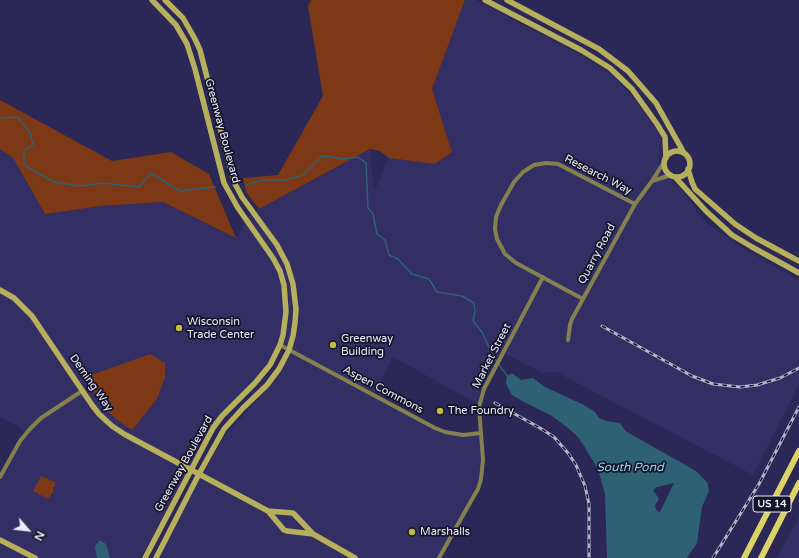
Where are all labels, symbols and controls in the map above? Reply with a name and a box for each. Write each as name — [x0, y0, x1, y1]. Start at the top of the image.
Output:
street label: Greenway Boulevard — [202, 77, 242, 185]
street label: Research Way — [562, 152, 634, 198]
street label: Quarry Road — [576, 222, 618, 286]
place label: Wisconsin Trade Center — [187, 315, 254, 341]
street label: Market Street — [470, 321, 514, 391]
marker: Wisconsin Trade Center — [174, 323, 184, 333]
place label: Greenway Building — [341, 332, 393, 358]
marker: Greenway Building — [328, 340, 338, 350]
street label: Deming Way — [67, 352, 115, 414]
street label: Aspen Commons — [341, 363, 425, 417]
place label: The Foundry — [448, 404, 514, 418]
marker: The Foundry — [435, 406, 445, 416]
street label: Greenway Boulevard — [152, 414, 216, 514]
water label: South Pond — [596, 461, 664, 475]
road number: US 14 — [753, 496, 791, 512]
north arrow — [8, 510, 48, 550]
place label: Marshalls — [420, 525, 470, 539]
marker: Marshalls — [407, 527, 417, 537]
text: N — [31, 529, 47, 543]

